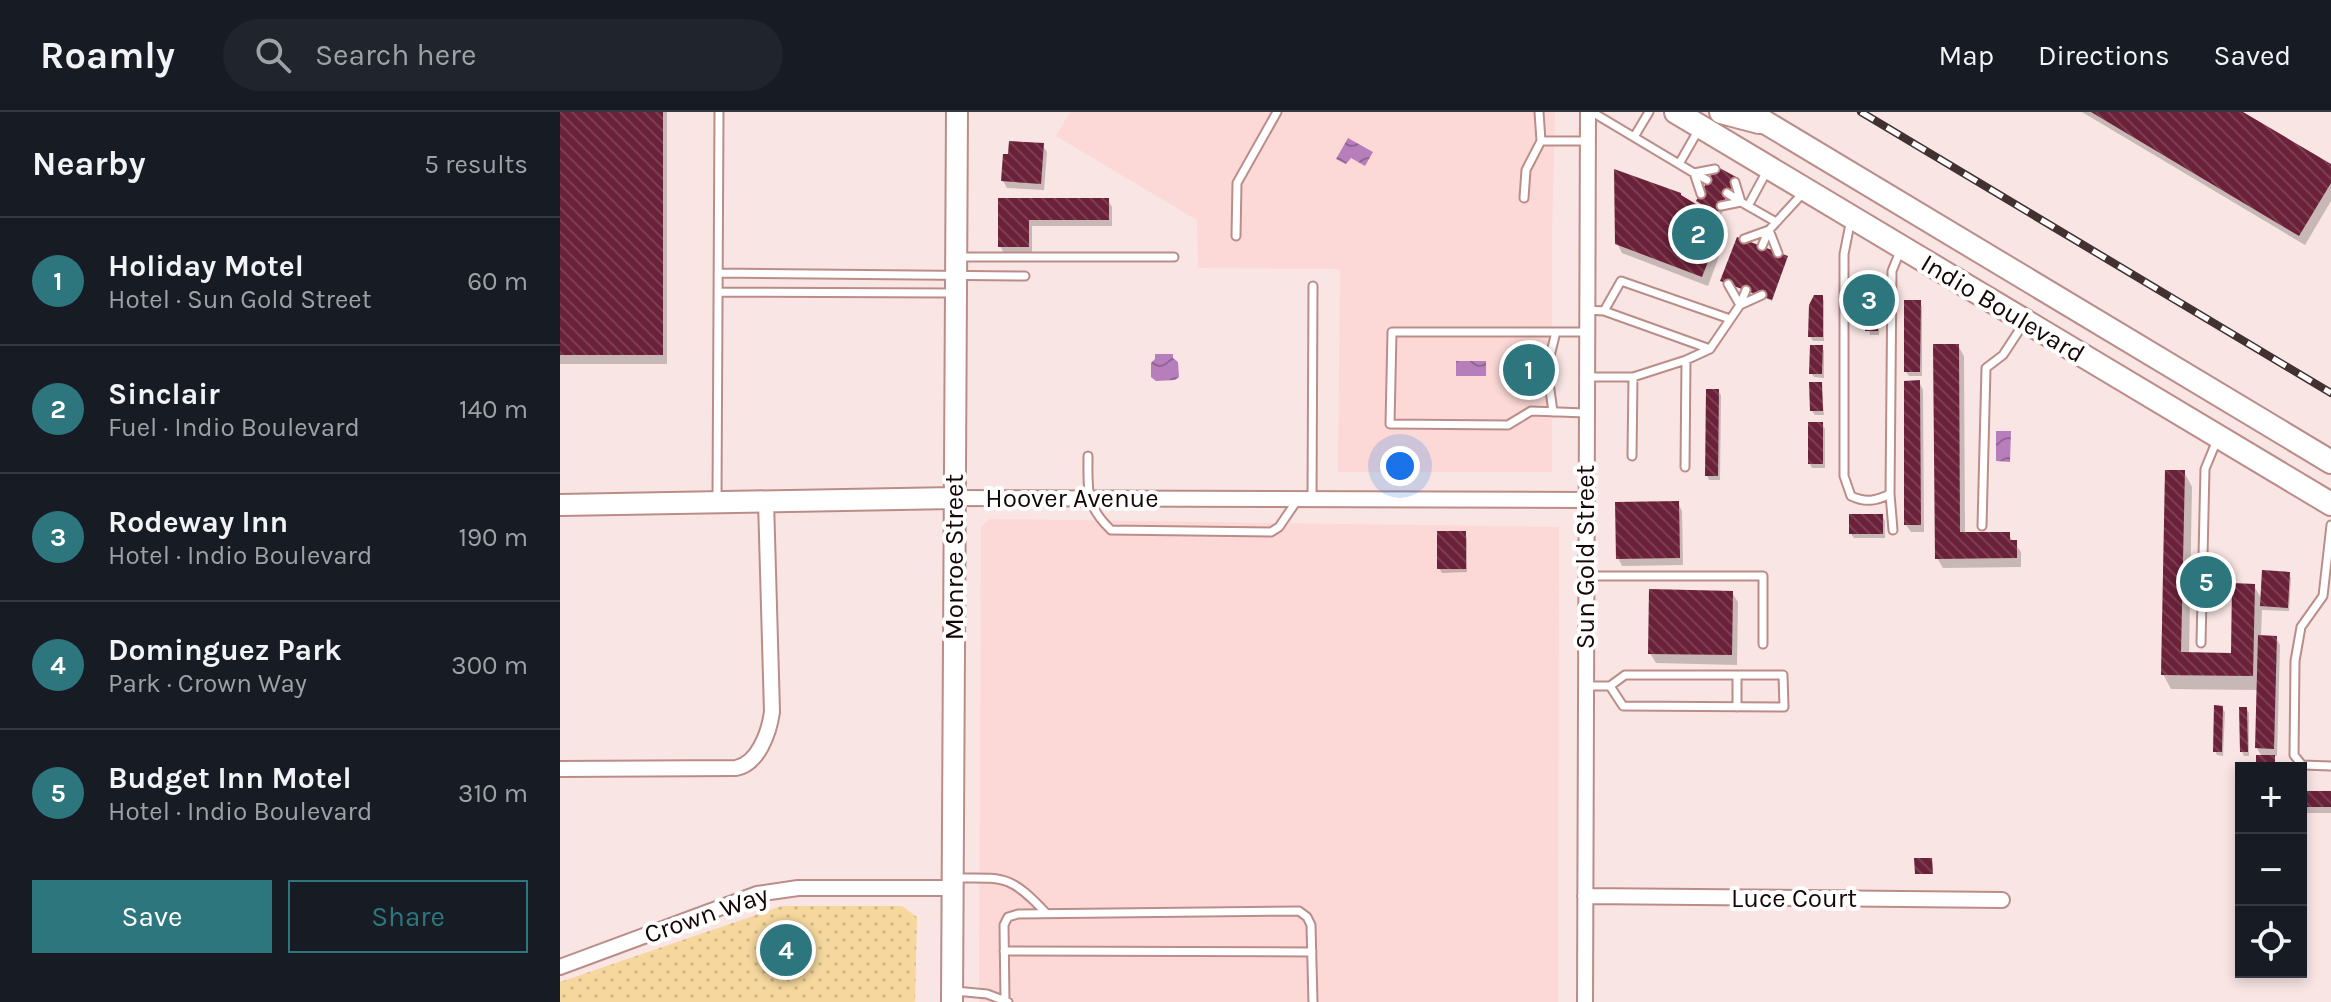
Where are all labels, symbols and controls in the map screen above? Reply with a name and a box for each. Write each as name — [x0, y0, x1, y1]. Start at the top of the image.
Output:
search box — [223, 19, 783, 91]
text: Roamly — [40, 33, 175, 78]
icon: search — [251, 33, 295, 77]
text: Search here — [315, 37, 476, 73]
text: Map — [1939, 39, 1994, 72]
text: Directions — [2038, 39, 2170, 72]
text: Saved — [2214, 39, 2291, 72]
text: Nearby — [32, 144, 146, 184]
text: 5 results — [424, 149, 528, 180]
pin: 2 — [1672, 204, 1724, 264]
street label: Indio Boulevard — [1915, 247, 2090, 369]
text: Holiday Motel — [108, 248, 304, 284]
text: 1 — [53, 266, 63, 297]
text: 60 m — [467, 266, 528, 297]
pin: 3 — [1843, 270, 1895, 330]
text: Hotel · Sun Gold Street — [108, 284, 372, 315]
pin: 1 — [1503, 340, 1555, 400]
text: Sinclair — [108, 376, 220, 412]
text: 2 — [50, 394, 66, 425]
text: 140 m — [459, 394, 528, 425]
text: Fuel · Indio Boulevard — [108, 412, 360, 443]
your location — [1380, 446, 1420, 486]
street label: Sun Gold Street — [1570, 465, 1601, 649]
street label: Monroe Street — [939, 474, 970, 640]
street label: Hoover Avenue — [985, 483, 1159, 514]
text: Rodeway Inn — [108, 504, 288, 540]
text: 3 — [50, 522, 66, 553]
text: 190 m — [458, 522, 528, 553]
text: Hotel · Indio Boulevard — [108, 540, 372, 571]
pin: 5 — [2180, 552, 2232, 612]
text: Dominguez Park — [108, 632, 342, 668]
text: 4 — [50, 650, 66, 681]
text: 300 m — [451, 650, 528, 681]
text: Park · Crown Way — [108, 668, 307, 699]
text: Budget Inn Motel — [108, 760, 352, 796]
map controls — [2235, 762, 2307, 978]
button: + — [2235, 762, 2307, 834]
text: 5 — [50, 778, 66, 809]
text: 310 m — [458, 778, 528, 809]
text: Hotel · Indio Boulevard — [108, 796, 372, 827]
button: − — [2235, 834, 2307, 906]
street label: Crown Way — [640, 879, 772, 950]
button: Save — [32, 880, 272, 953]
button: Share — [288, 880, 528, 953]
street label: Luce Court — [1731, 883, 1857, 914]
button: locate — [2235, 906, 2307, 978]
pin: 4 — [760, 920, 812, 980]

